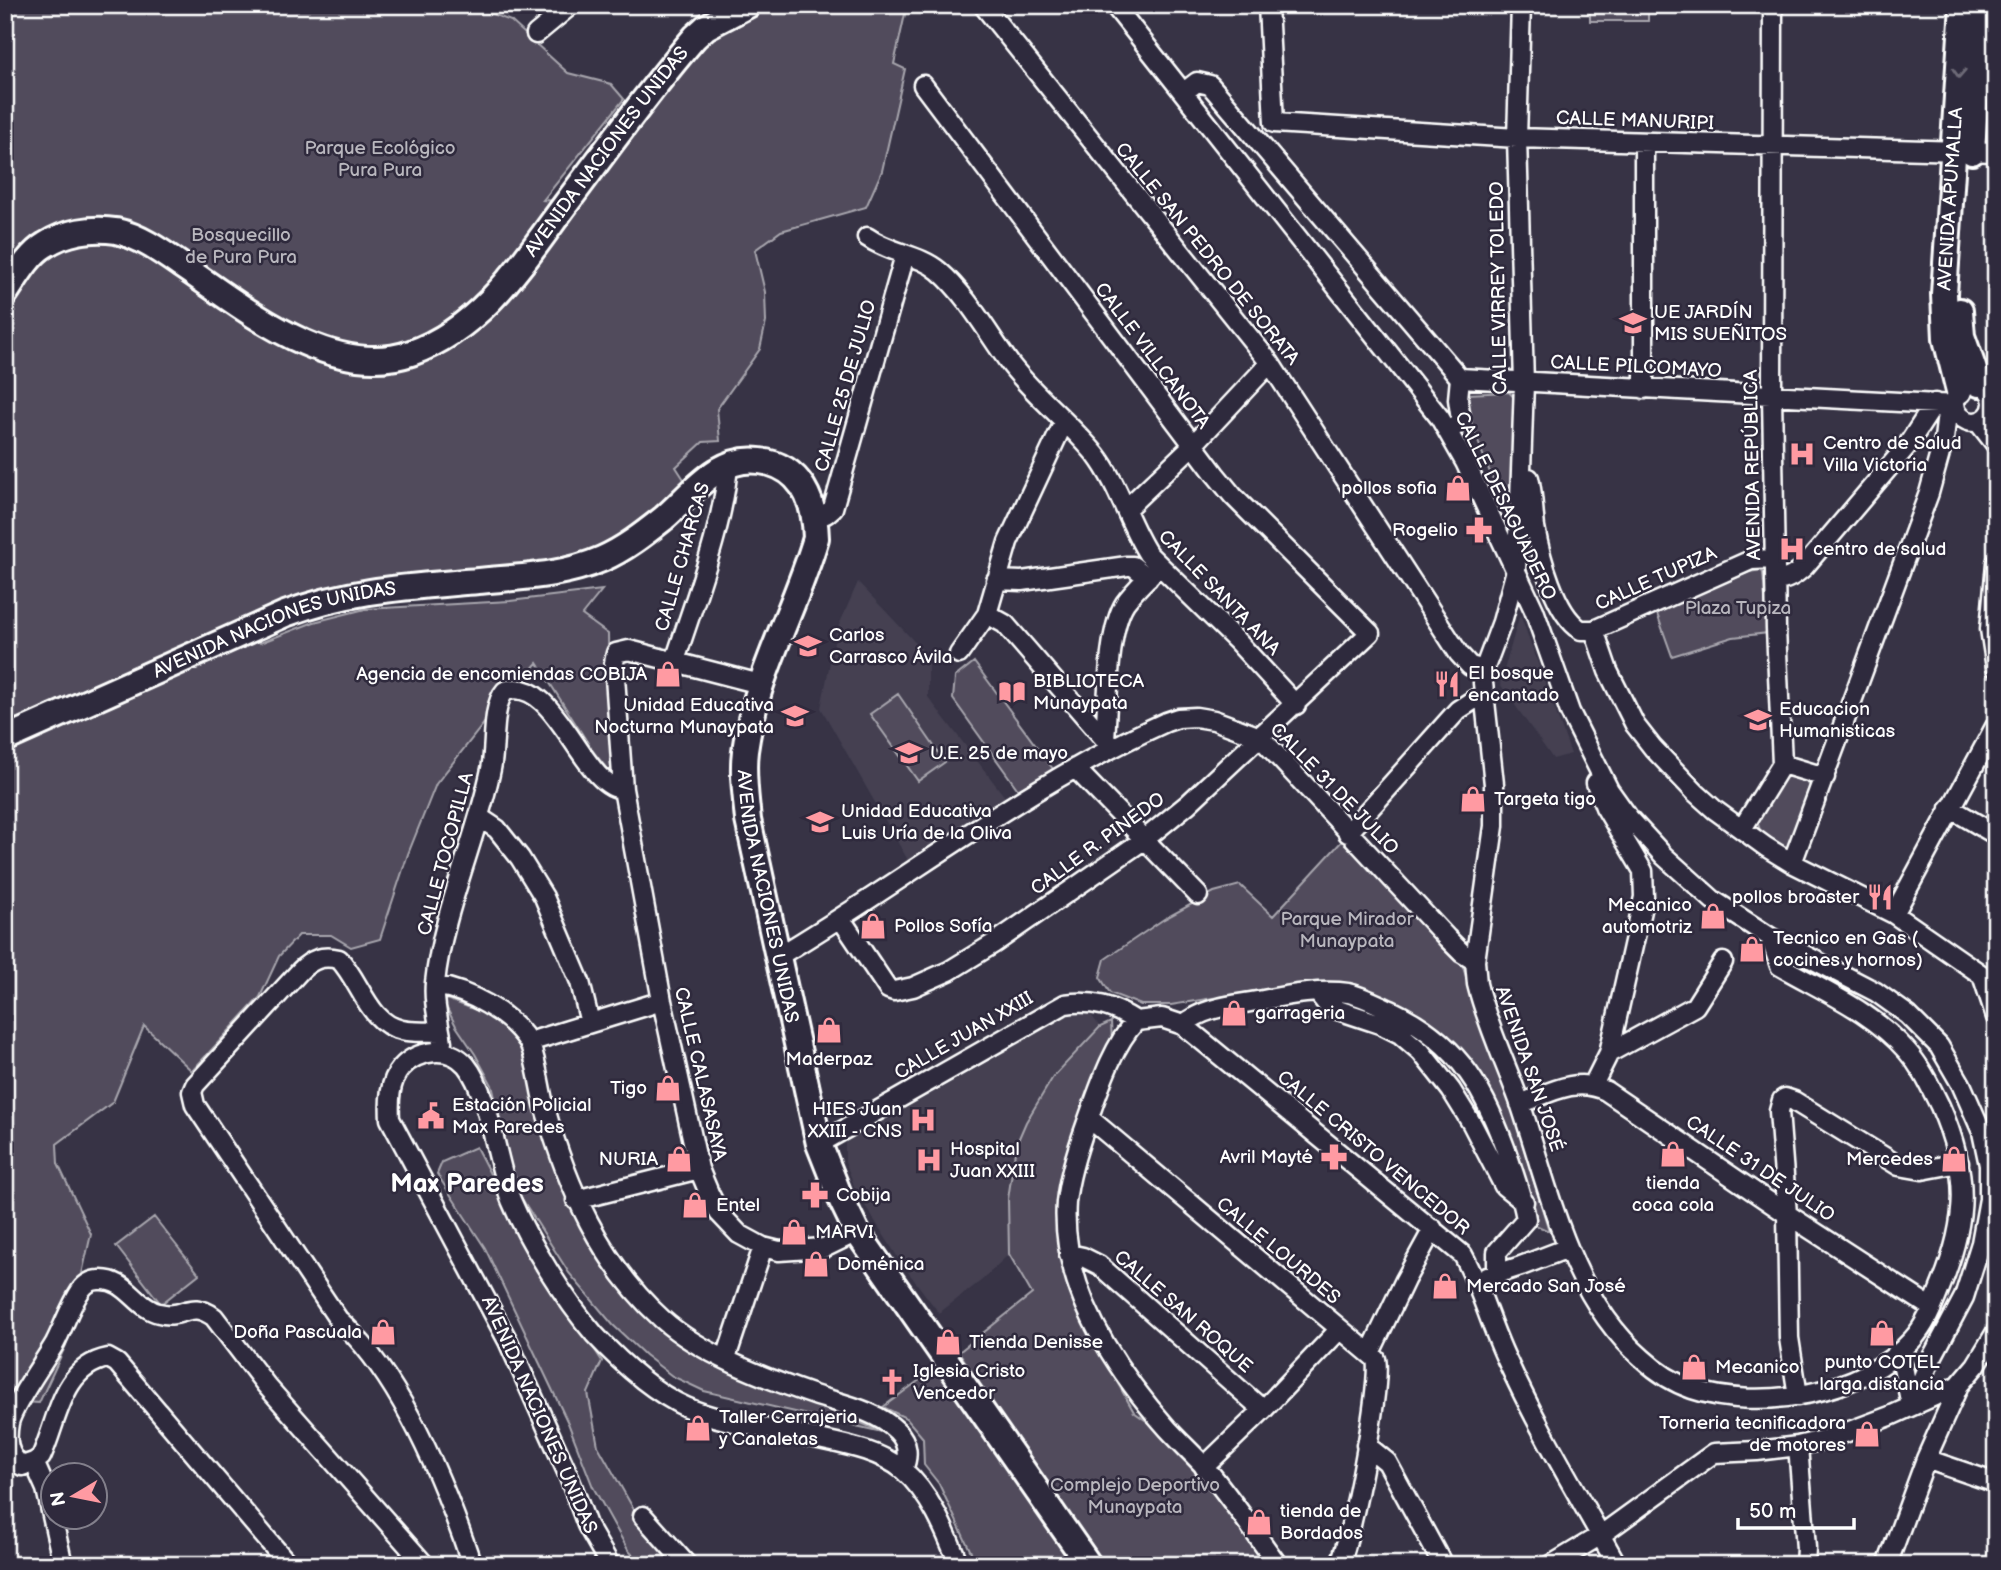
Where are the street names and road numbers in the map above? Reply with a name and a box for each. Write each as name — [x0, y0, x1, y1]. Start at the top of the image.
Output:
street label: AVENIDA NACIONES UNIDAS — [520, 42, 693, 261]
street label: AVENIDA APUMALLA — [1933, 106, 1968, 291]
street label: CALLE MANURIPI — [1556, 107, 1714, 135]
street label: CALLE SAN PEDRO DE SORATA — [1110, 138, 1304, 370]
street label: CALLE VIRREY TOLEDO — [1486, 181, 1512, 395]
street label: CALLE VILLCANOTA — [1090, 278, 1215, 434]
street label: CALLE 25 DE JULIO — [810, 297, 882, 475]
street label: CALLE PILCOMAYO — [1550, 351, 1722, 383]
street label: AVENIDA REPÚBLICA — [1739, 369, 1766, 561]
street label: CALLE DESAGUADERO — [1449, 408, 1561, 604]
street label: CALLE CHARCAS — [651, 480, 715, 634]
street label: CALLE SANTA ANA — [1153, 526, 1285, 661]
street label: CALLE TUPIZA — [1592, 542, 1721, 616]
street label: AVENIDA NACIONES UNIDAS — [149, 577, 397, 683]
street label: CALLE 31 DE JULIO — [1265, 718, 1403, 860]
street label: CALLE TOCOPILLA — [413, 770, 479, 938]
street label: AVENIDA NACIONES UNIDAS — [732, 770, 804, 1025]
street label: CALLE R. PINEDO — [1027, 788, 1169, 900]
street label: AVENIDA SAN JOSÉ — [1490, 983, 1569, 1155]
street label: CALLE CALASASAYA — [669, 985, 731, 1164]
street label: CALLE JUAN XXIII — [891, 987, 1038, 1085]
street label: CALLE CRISTO VENCEDOR — [1272, 1066, 1474, 1240]
street label: CALLE 31 DE JULIO — [1681, 1111, 1839, 1227]
street label: CALLE LOURDES — [1211, 1192, 1345, 1310]
street label: CALLE SAN ROQUE — [1109, 1246, 1257, 1378]
street label: AVENIDA NACIONES UNIDAS — [476, 1293, 602, 1537]

